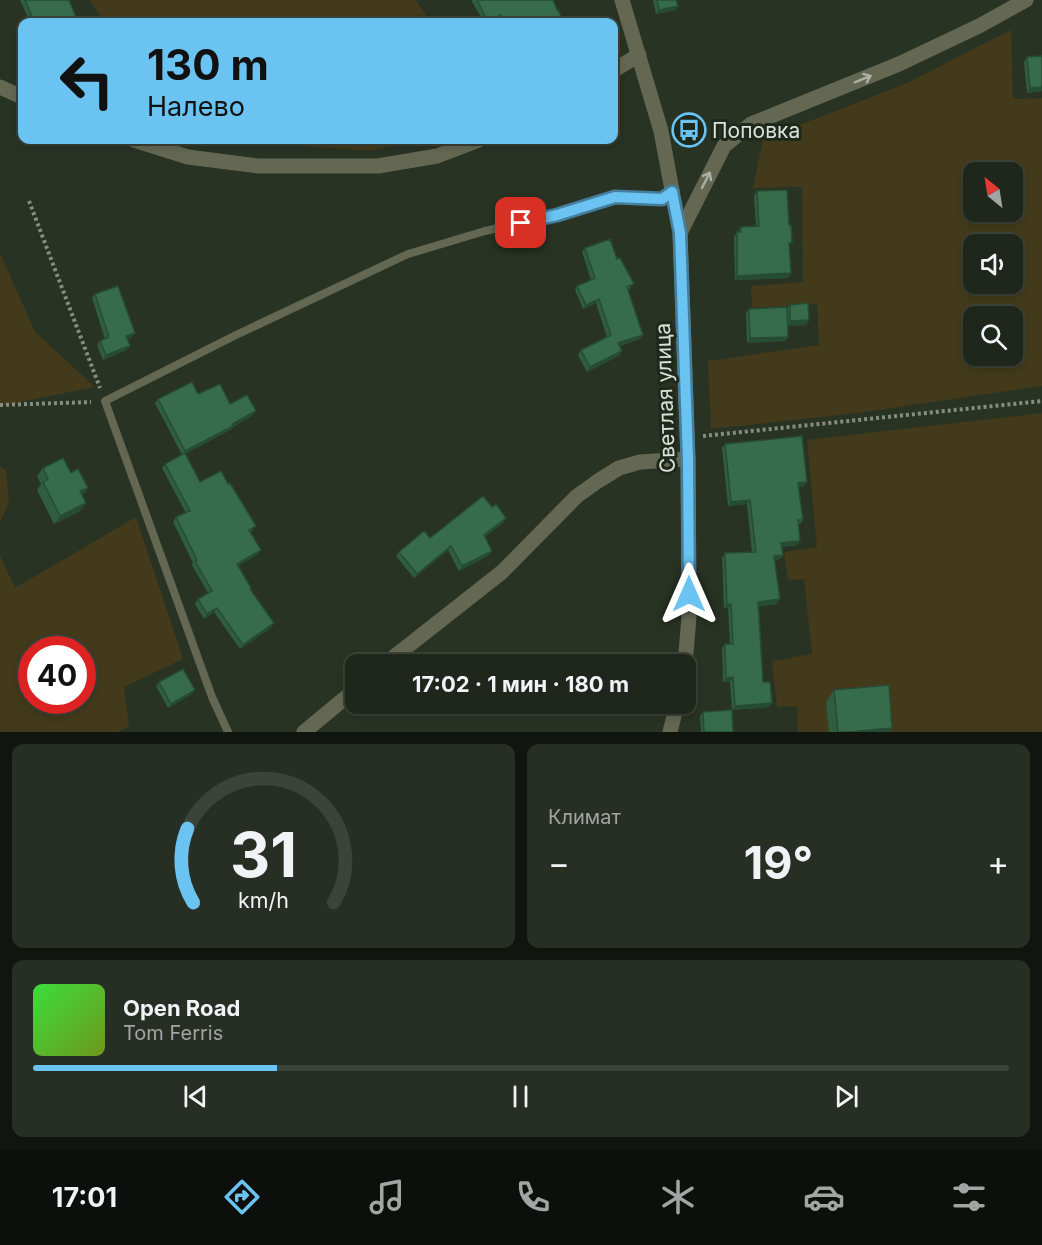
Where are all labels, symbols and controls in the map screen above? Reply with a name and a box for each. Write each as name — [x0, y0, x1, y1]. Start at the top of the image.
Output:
text: 130 m — [147, 39, 269, 90]
icon: left — [48, 42, 126, 120]
one-way arrow — [854, 73, 872, 84]
text: Налево — [147, 90, 245, 123]
bus stop icon: Поповка — [671, 112, 707, 148]
place label: Поповка — [712, 118, 800, 143]
north arrow — [963, 162, 1023, 222]
map controls — [963, 162, 1023, 366]
one-way arrow — [701, 172, 712, 190]
pin — [495, 197, 546, 248]
icon: arrive — [504, 206, 537, 239]
button: sound — [963, 234, 1023, 294]
button: search — [963, 306, 1023, 366]
street label: Светлая улица — [650, 322, 680, 474]
position arrow — [657, 562, 721, 626]
speed limit sign: 40 — [18, 636, 96, 714]
text: 17:02 · 1 мин · 180 m — [412, 671, 629, 697]
text: Климат — [548, 805, 621, 829]
text: 31 — [230, 817, 297, 892]
text: 19° — [744, 835, 813, 890]
text: − — [548, 843, 570, 883]
text: + — [987, 843, 1009, 883]
text: km/h — [238, 887, 289, 913]
text: Open Road — [123, 995, 240, 1021]
text: Tom Ferris — [123, 1021, 223, 1045]
icon: previous — [179, 1080, 212, 1113]
icon: pause — [504, 1080, 537, 1113]
icon: next — [830, 1080, 863, 1113]
icon: directions — [221, 1176, 263, 1218]
icon: music — [366, 1176, 408, 1218]
icon: phone — [512, 1176, 554, 1218]
icon: climate — [657, 1176, 699, 1218]
icon: car — [803, 1176, 845, 1218]
icon: filters — [948, 1176, 990, 1218]
text: 17:01 — [52, 1181, 117, 1214]

